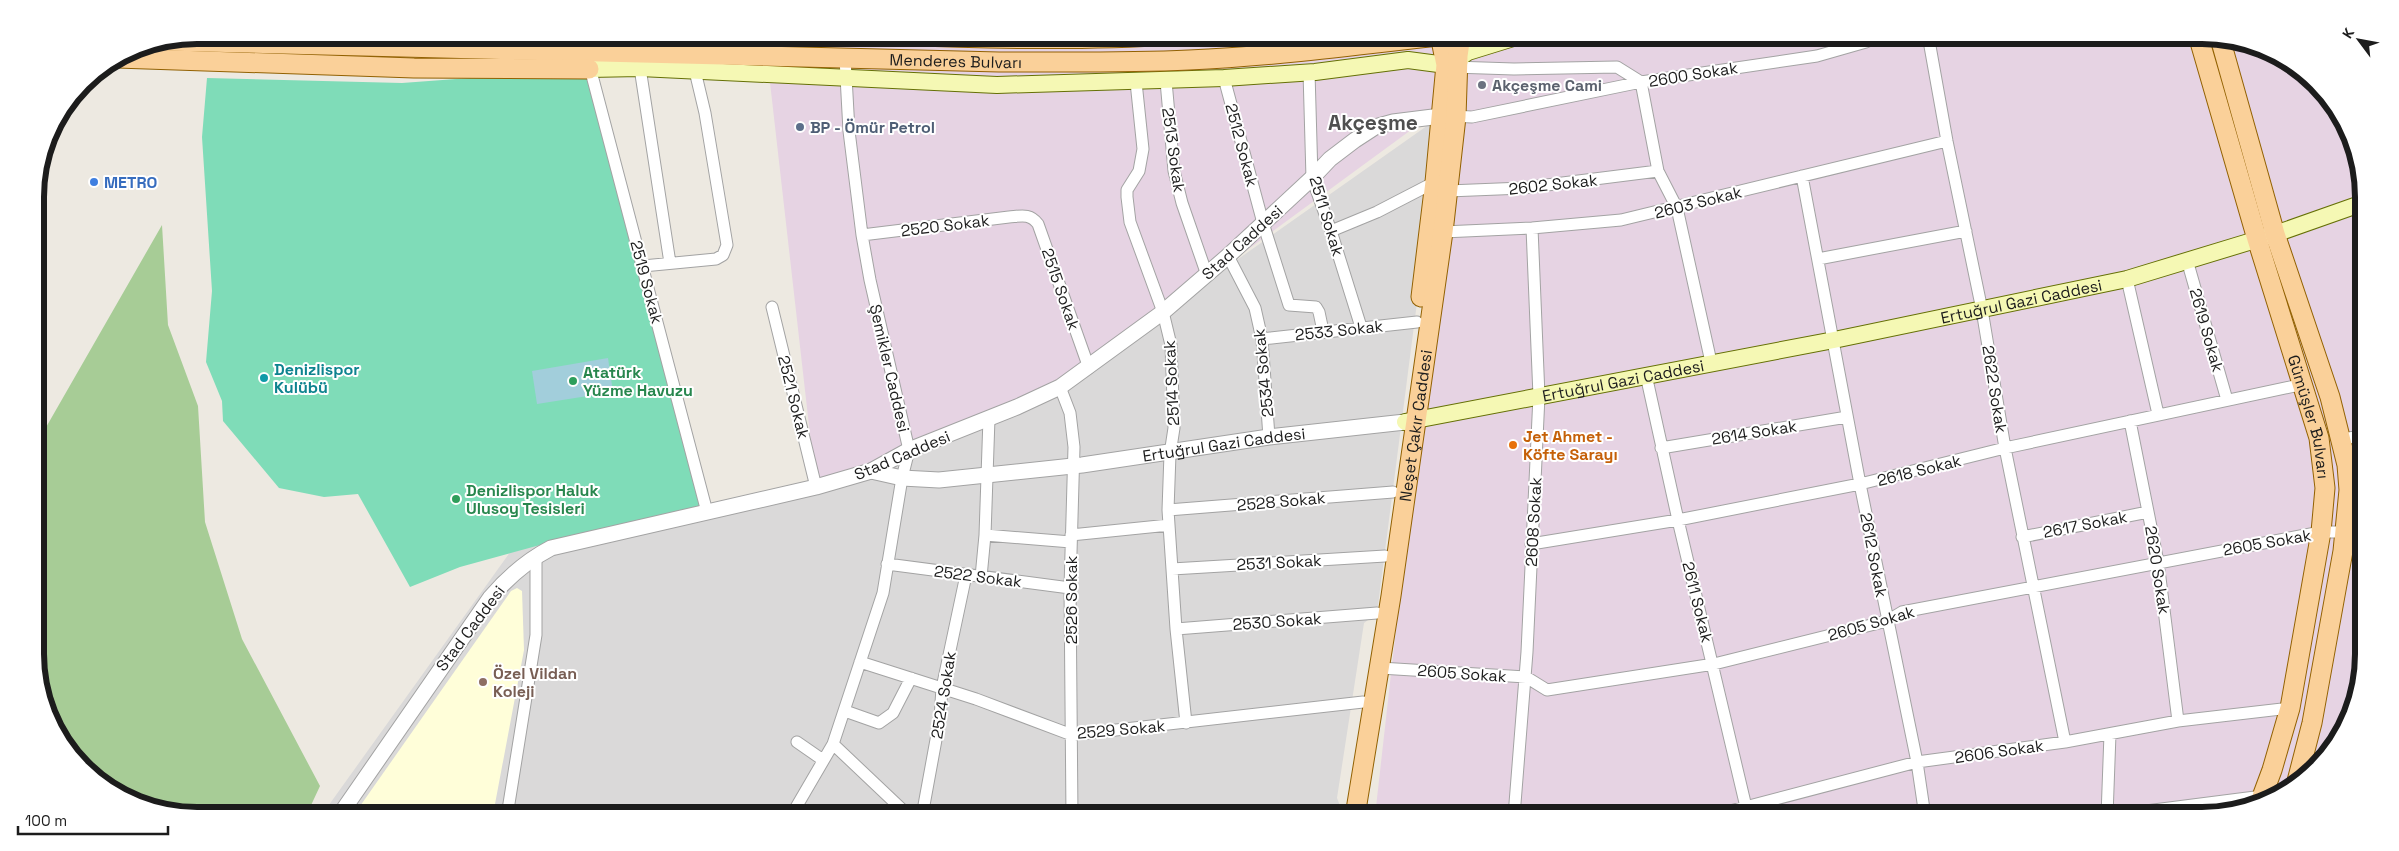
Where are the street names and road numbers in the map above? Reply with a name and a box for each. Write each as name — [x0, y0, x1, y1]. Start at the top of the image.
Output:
street label: Menderes Bulvarı — [889, 49, 1022, 73]
street label: 2600 Sokak — [1647, 57, 1740, 92]
street label: 2512 Sokak — [1220, 101, 1263, 189]
street label: 2513 Sokak — [1157, 106, 1190, 194]
street label: 2602 Sokak — [1508, 169, 1599, 200]
street label: 2511 Sokak — [1304, 174, 1349, 259]
street label: 2603 Sokak — [1652, 181, 1744, 223]
street label: Stad Caddesi — [1197, 200, 1287, 284]
street label: 2520 Sokak — [900, 210, 991, 241]
street label: 2519 Sokak — [625, 238, 668, 327]
street label: 2515 Sokak — [1037, 245, 1084, 333]
street label: Ertuğrul Gazi Caddesi — [1939, 274, 2104, 329]
street label: 2619 Sokak — [2185, 286, 2229, 375]
street label: Şemikler Caddesi — [865, 302, 914, 434]
street label: 2533 Sokak — [1294, 315, 1385, 346]
street label: 2534 Sokak — [1248, 327, 1279, 418]
street label: 2514 Sokak — [1159, 339, 1184, 426]
street label: 2622 Sokak — [1977, 344, 2012, 435]
street label: Neşet Çakır Caddesi — [1395, 348, 1437, 503]
street label: Gümüşler Bulvarı — [2283, 352, 2334, 480]
street label: 2521 Sokak — [773, 353, 814, 442]
street label: Ertuğrul Gazi Caddesi — [1540, 355, 1706, 407]
street label: 2614 Sokak — [1710, 415, 1799, 450]
street label: Ertuğrul Gazi Caddesi — [1141, 423, 1306, 467]
street label: Stad Caddesi — [851, 426, 953, 485]
street label: 2618 Sokak — [1875, 450, 1964, 491]
street label: 2608 Sokak — [1521, 476, 1546, 567]
street label: 2528 Sokak — [1236, 487, 1327, 516]
street label: 2617 Sokak — [2041, 506, 2129, 543]
street label: 2612 Sokak — [1855, 511, 1892, 600]
street label: 2620 Sokak — [2140, 524, 2175, 616]
street label: 2605 Sokak — [2221, 524, 2313, 561]
street label: 2531 Sokak — [1236, 550, 1323, 575]
street label: 2526 Sokak — [1061, 555, 1082, 644]
street label: 2611 Sokak — [1677, 559, 1718, 645]
street label: 2522 Sokak — [933, 561, 1023, 592]
street label: Stad Caddesi — [431, 581, 510, 675]
street label: 2605 Sokak — [1825, 601, 1917, 646]
street label: 2530 Sokak — [1232, 608, 1323, 635]
street label: 2524 Sokak — [926, 649, 961, 740]
street label: 2605 Sokak — [1417, 660, 1508, 687]
street label: 2529 Sokak — [1076, 715, 1166, 744]
street label: 2606 Sokak — [1953, 735, 2045, 768]

